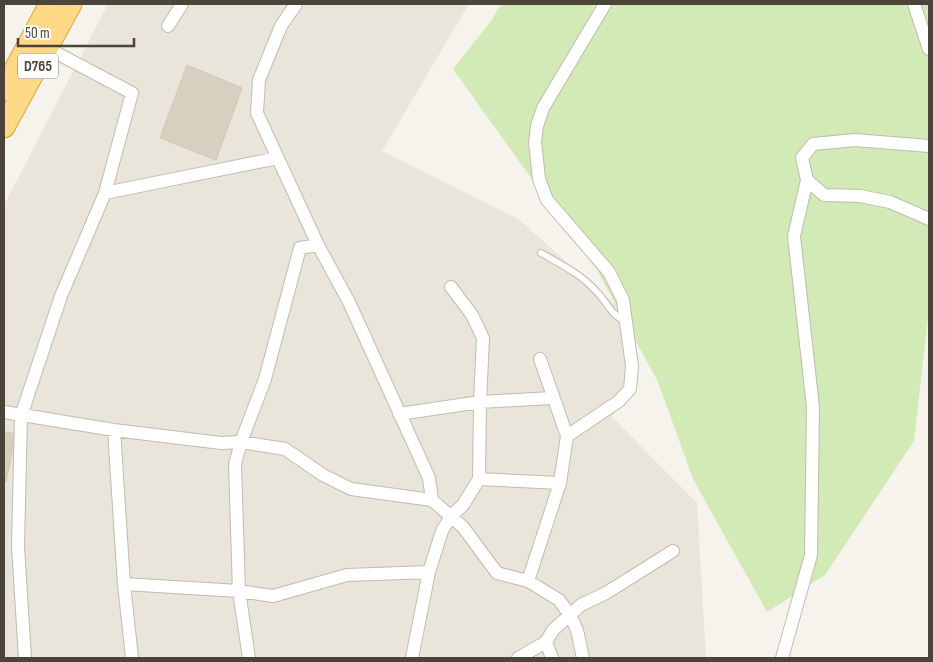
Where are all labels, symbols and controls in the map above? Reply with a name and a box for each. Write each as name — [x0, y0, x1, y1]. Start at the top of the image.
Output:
scale bar — [18, 15, 134, 47]
text: 50 m — [25, 24, 50, 43]
road number: D765 — [18, 54, 58, 78]

